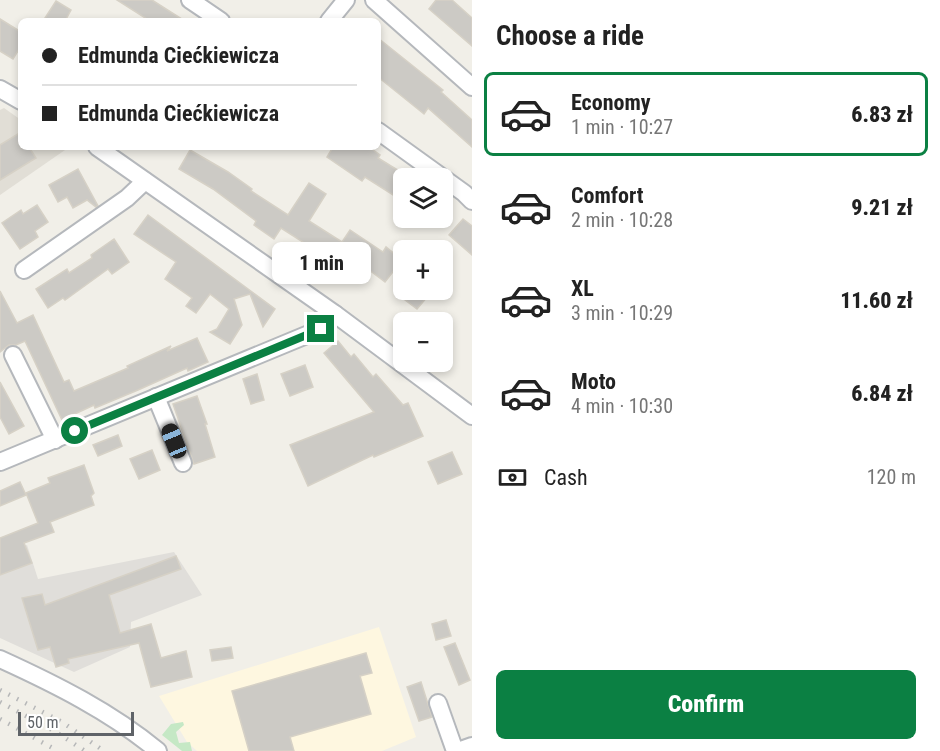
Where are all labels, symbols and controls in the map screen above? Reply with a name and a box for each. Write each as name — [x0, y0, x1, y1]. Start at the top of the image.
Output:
text: Choose a ride — [496, 20, 644, 52]
text: Edmunda Ciećkiewicza — [78, 43, 279, 68]
icon: car — [499, 87, 553, 141]
text: Economy — [571, 90, 651, 115]
text: Edmunda Ciećkiewicza — [78, 101, 279, 126]
text: 6.83 zł — [851, 102, 913, 127]
text: 1 min · 10:27 — [571, 115, 673, 139]
map controls — [393, 168, 453, 372]
button: layers — [393, 168, 453, 228]
icon: car — [499, 180, 553, 234]
text: Comfort — [571, 183, 644, 208]
text: 9.21 zł — [851, 195, 913, 220]
text: 2 min · 10:28 — [571, 208, 673, 232]
button: + — [393, 240, 453, 300]
callout: 1 min — [272, 242, 370, 284]
text: 1 min — [299, 251, 344, 275]
icon: car — [499, 273, 553, 327]
text: XL — [571, 276, 594, 301]
text: 11.60 zł — [840, 288, 913, 313]
text: 3 min · 10:29 — [571, 301, 673, 325]
button: − — [393, 312, 453, 372]
route end — [307, 315, 334, 342]
icon: car — [499, 366, 553, 420]
text: Moto — [571, 369, 616, 394]
text: 6.84 zł — [851, 381, 913, 406]
text: 4 min · 10:30 — [571, 394, 673, 418]
route start — [61, 417, 88, 444]
car — [159, 421, 189, 461]
icon: cash — [496, 461, 529, 494]
text: Cash — [544, 465, 588, 490]
text: 120 m — [867, 465, 916, 489]
button: Confirm — [496, 670, 916, 739]
scale bar — [18, 709, 134, 736]
text: 50 m — [27, 713, 59, 732]

